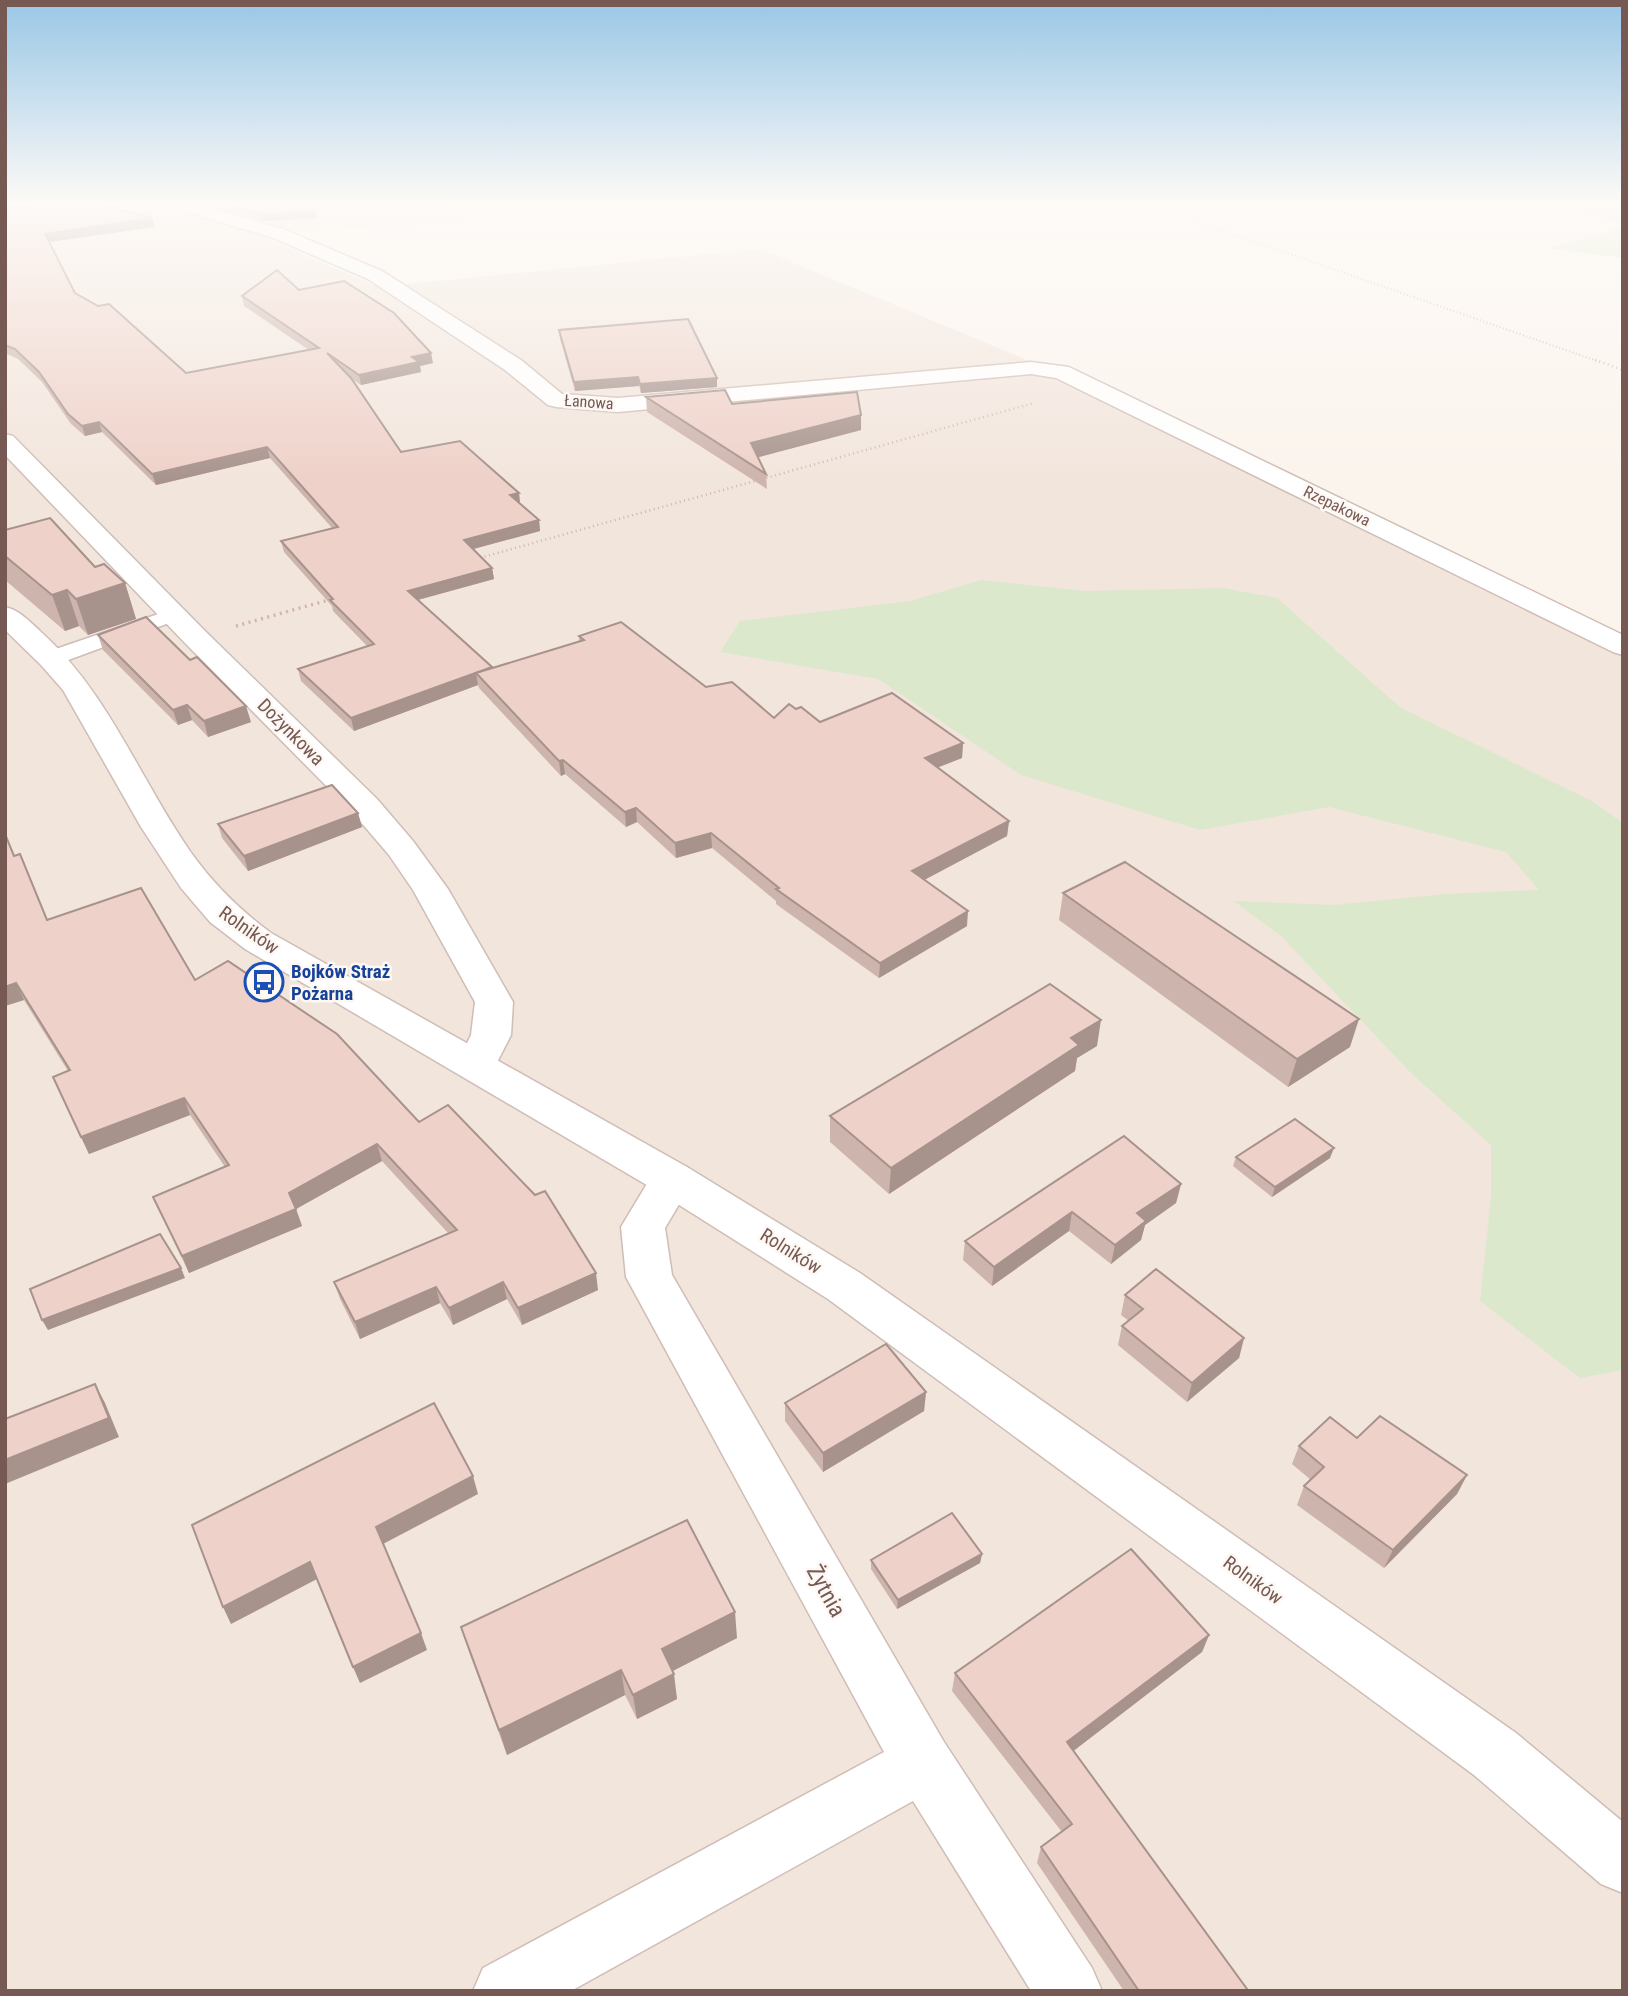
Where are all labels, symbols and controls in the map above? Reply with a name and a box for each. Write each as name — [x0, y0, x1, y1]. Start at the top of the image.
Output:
street label: Łanowa — [564, 391, 614, 413]
street label: Rzepakowa — [1301, 482, 1373, 530]
street label: Dożynkowa — [253, 694, 329, 770]
street label: Rolników — [215, 901, 283, 959]
place label: Bojków Straż Pożarna — [291, 960, 390, 1005]
bus stop icon: Bojków Straż Pożarna — [243, 961, 285, 1003]
street label: Rolników — [756, 1223, 826, 1279]
street label: Rolników — [1219, 1551, 1287, 1609]
street label: Żytnia — [801, 1560, 851, 1622]

